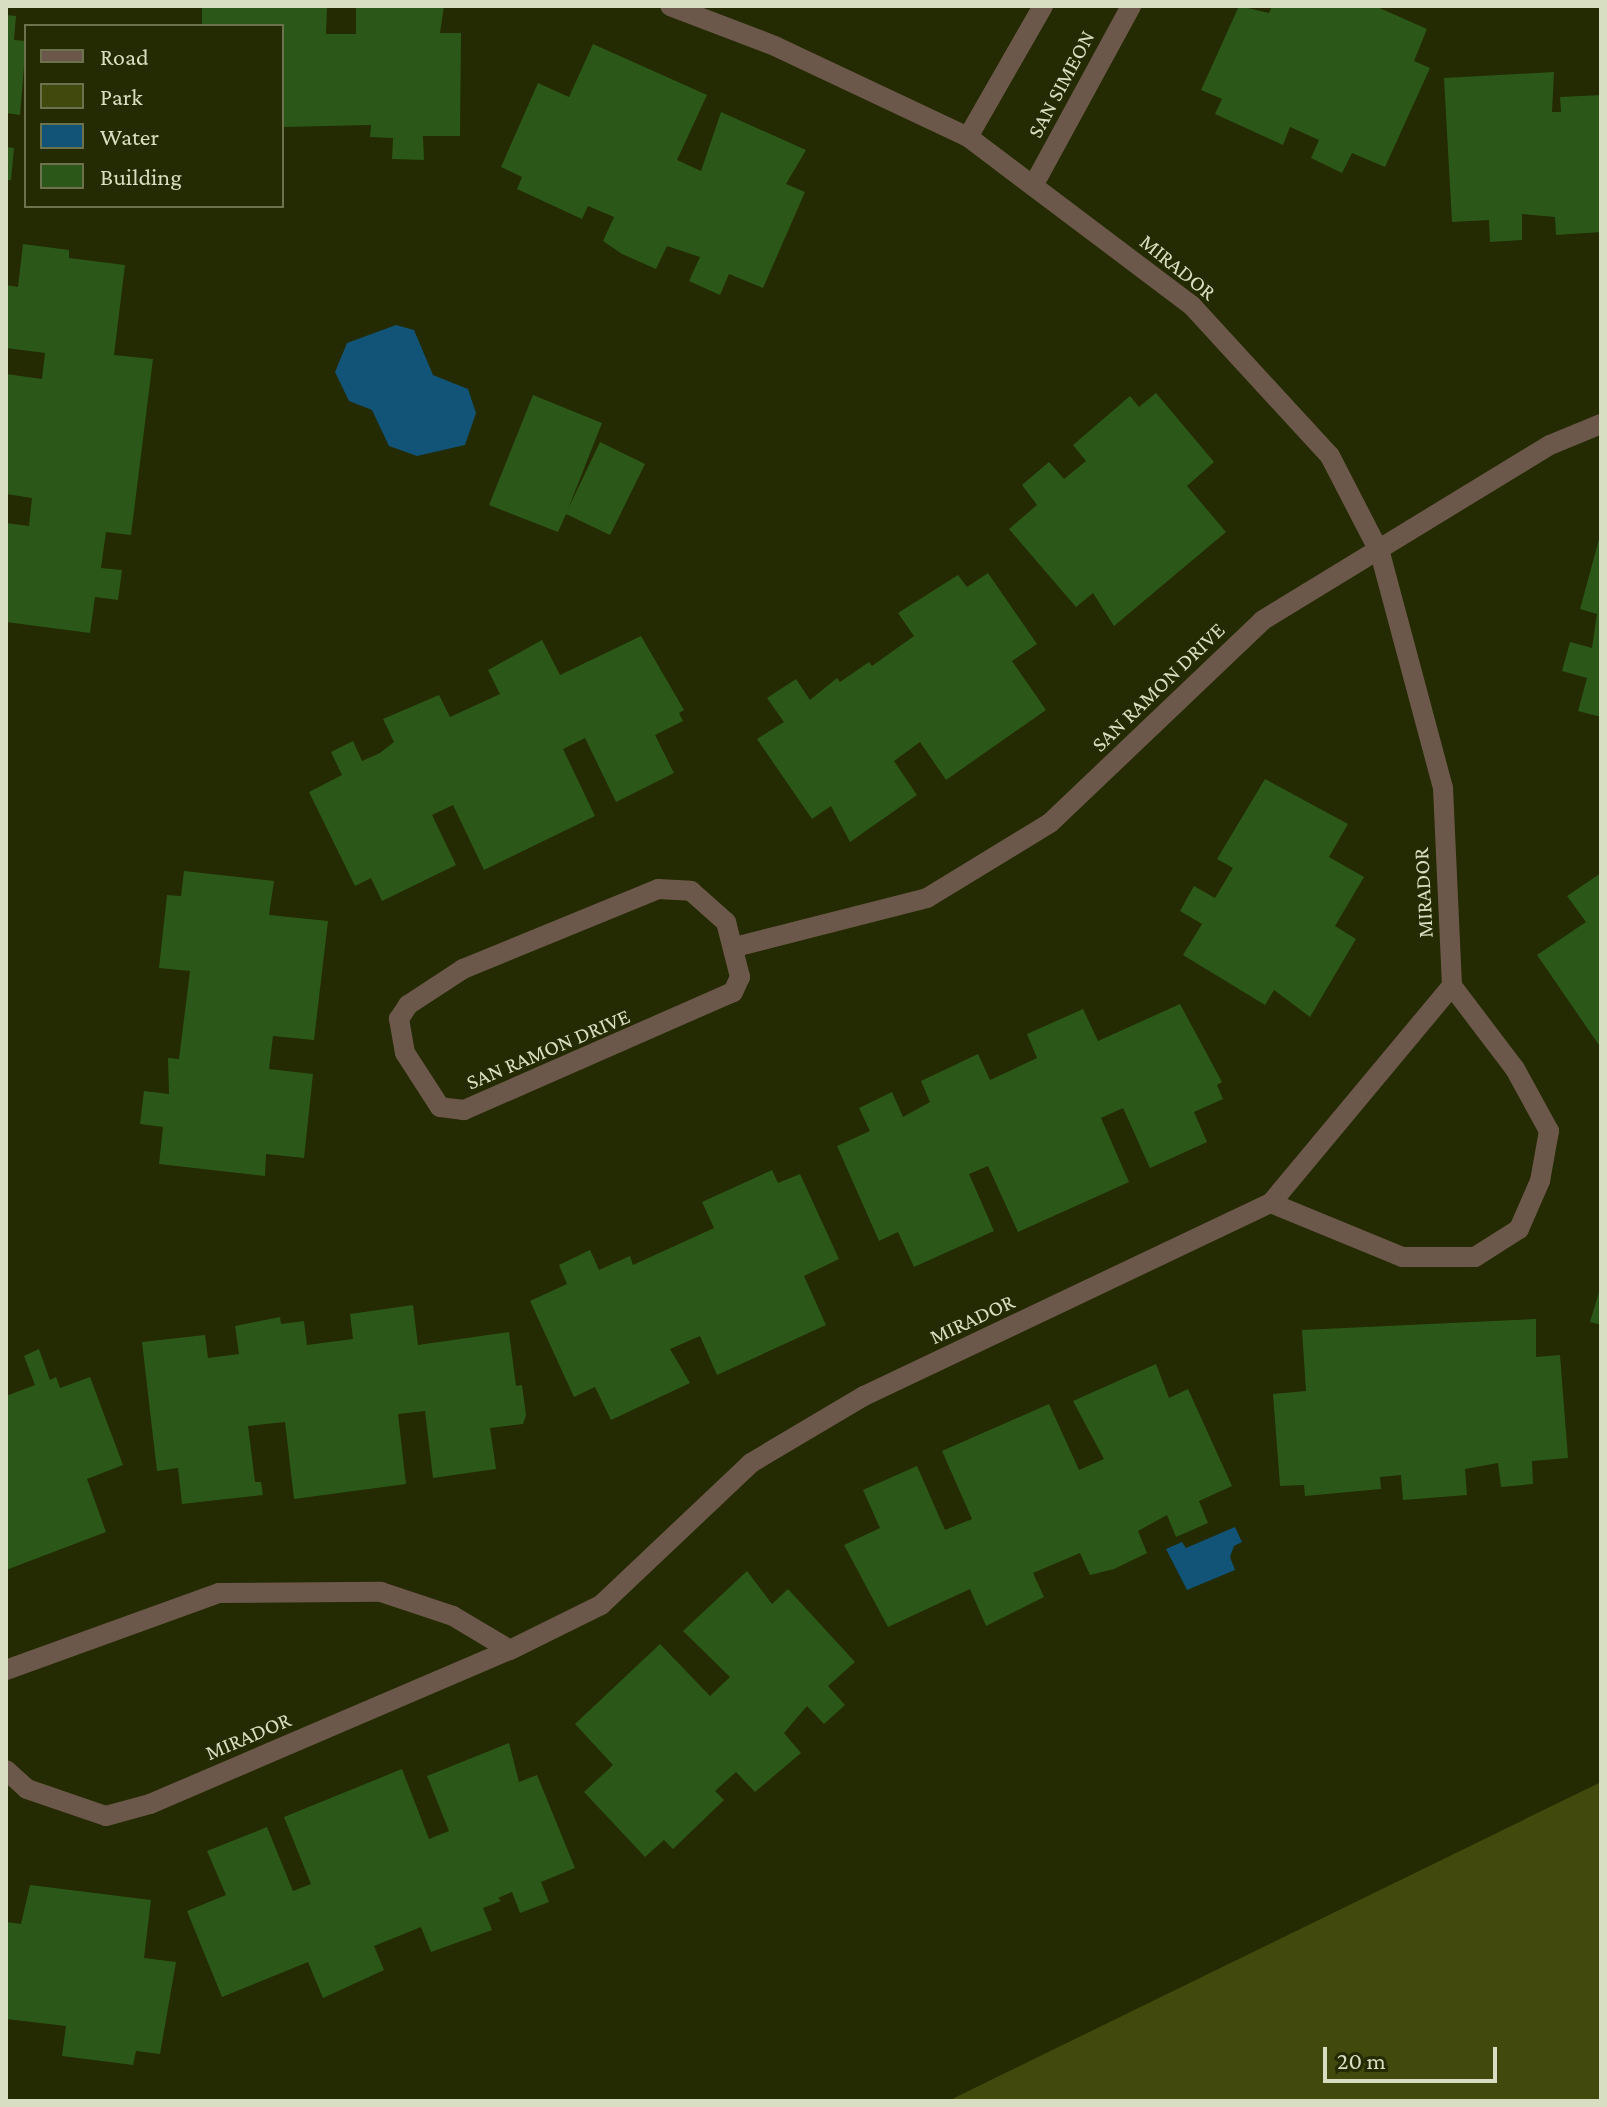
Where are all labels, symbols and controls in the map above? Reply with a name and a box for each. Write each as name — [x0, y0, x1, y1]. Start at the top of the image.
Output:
legend — [24, 24, 284, 208]
street label: SAN SIMEON — [1022, 26, 1100, 142]
text: Road — [100, 43, 149, 70]
text: Park — [100, 83, 143, 110]
text: Water — [100, 123, 159, 150]
text: Building — [100, 163, 182, 190]
street label: MIRADOR — [1135, 228, 1221, 306]
street label: SAN RAMON DRIVE — [1086, 617, 1230, 757]
street label: MIRADOR — [1407, 847, 1439, 939]
street label: SAN RAMON DRIVE — [462, 1003, 634, 1095]
street label: MIRADOR — [925, 1288, 1019, 1350]
street label: MIRADOR — [201, 1706, 295, 1766]
scale bar — [1327, 2031, 1501, 2081]
text: 20 m — [1337, 2047, 1386, 2074]

